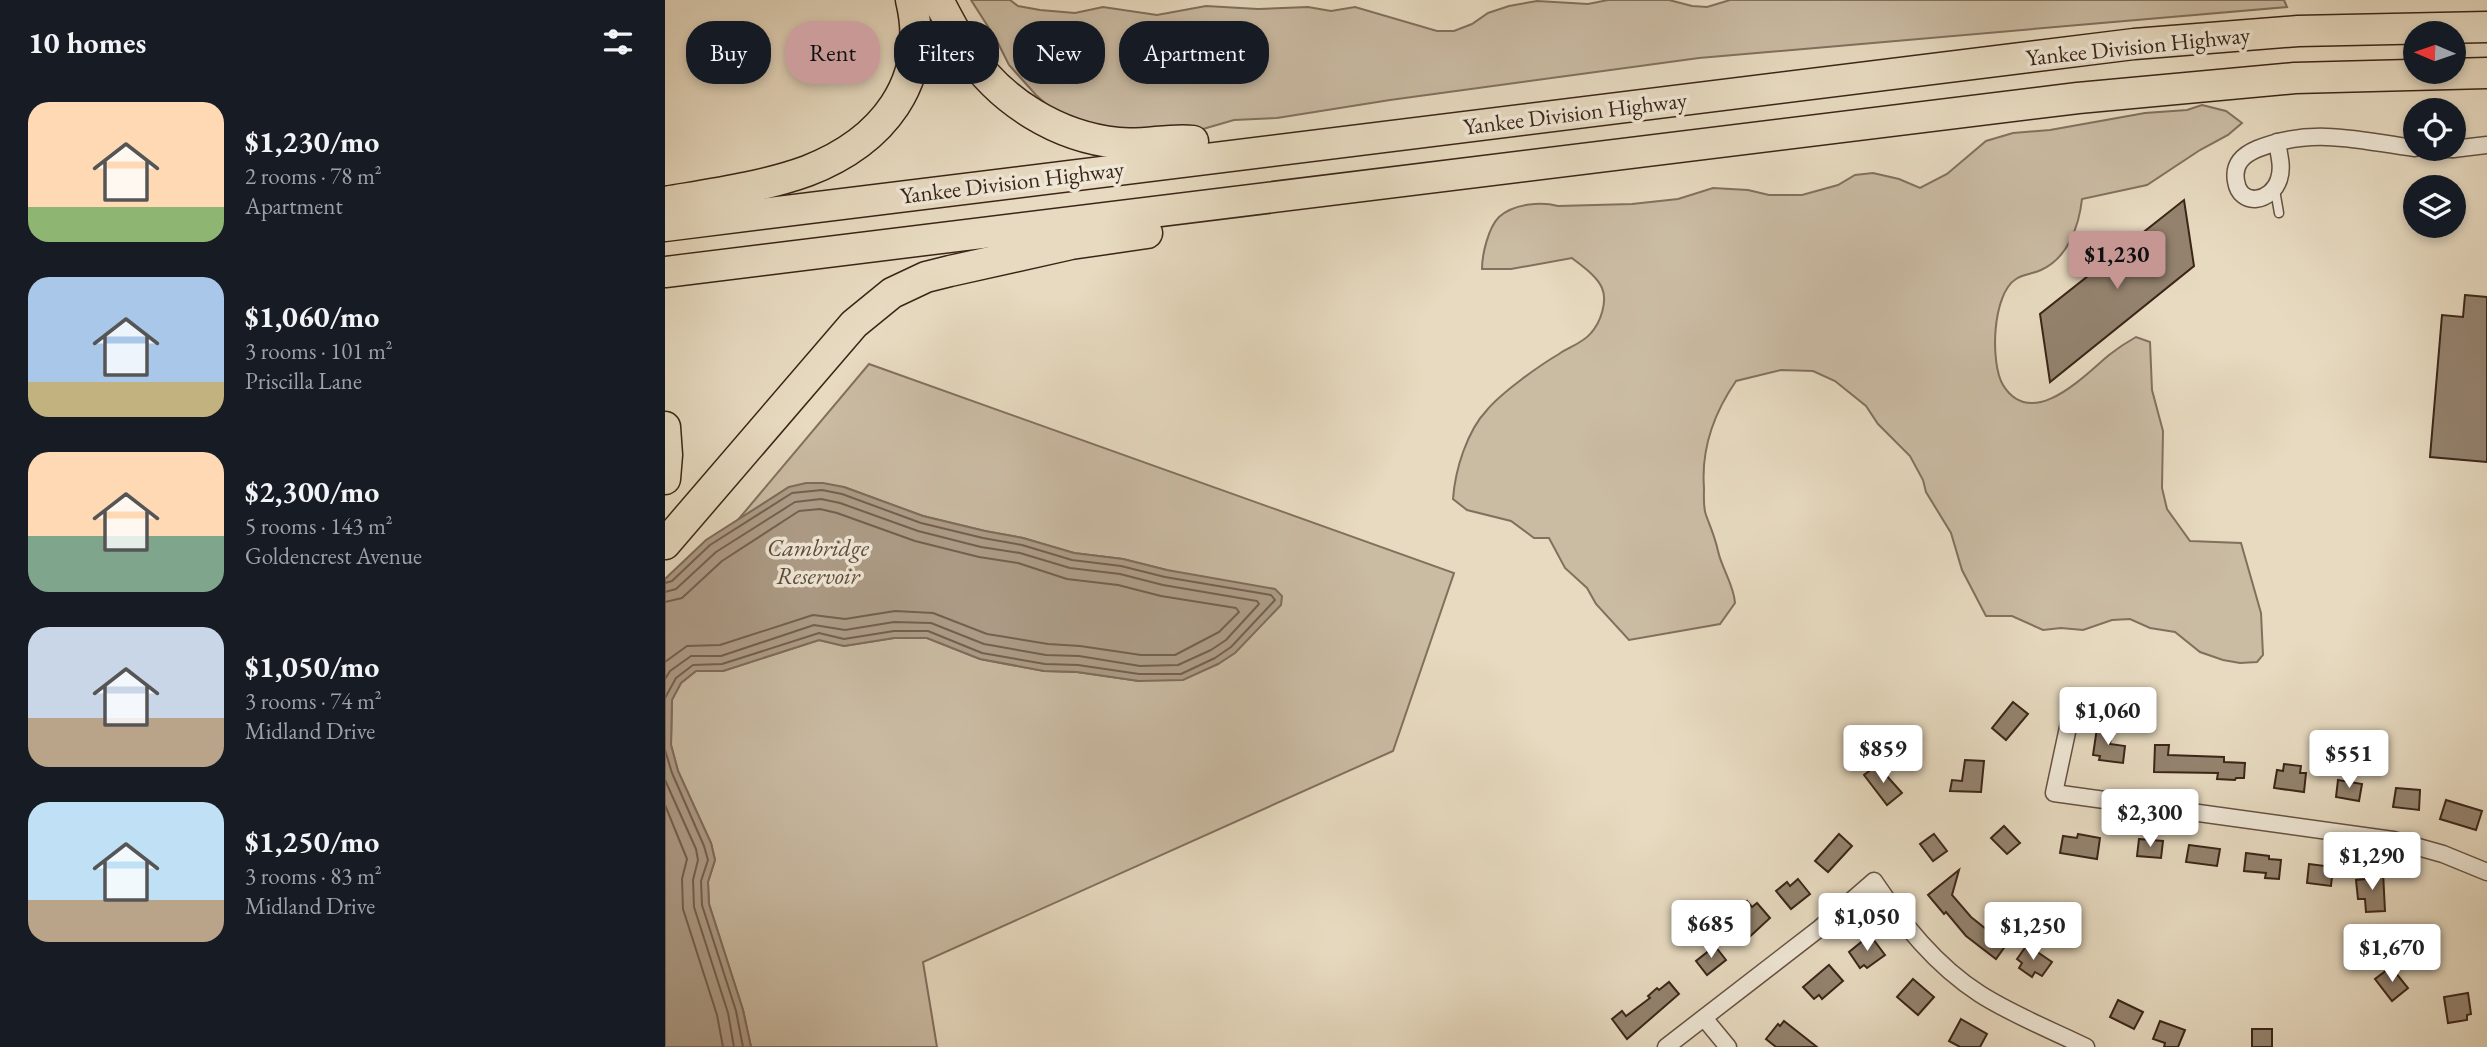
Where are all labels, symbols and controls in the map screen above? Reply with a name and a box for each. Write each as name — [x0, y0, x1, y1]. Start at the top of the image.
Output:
street label: Yankee Division Highway — [2024, 19, 2253, 73]
chip: Buy — [686, 21, 771, 84]
chip: Rent — [785, 21, 880, 84]
chip: Filters — [894, 21, 999, 84]
chip: New — [1013, 21, 1105, 84]
chip: Apartment — [1119, 21, 1269, 84]
north arrow — [2403, 21, 2466, 84]
map controls — [2403, 21, 2466, 238]
text: 10 homes — [28, 23, 146, 62]
icon: filters — [599, 23, 637, 61]
street label: Yankee Division Highway — [1461, 84, 1690, 142]
button: locate — [2403, 98, 2466, 161]
text: $1,230/mo — [245, 122, 379, 161]
icon: home — [84, 130, 168, 214]
street label: Yankee Division Highway — [898, 153, 1127, 211]
text: 2 rooms · 78 m² — [245, 161, 382, 191]
button: layers — [2403, 175, 2466, 238]
text: Apartment — [245, 191, 343, 221]
pin: $1,230 — [2060, 232, 2174, 291]
text: $1,230 — [2085, 239, 2149, 269]
text: $1,060/mo — [245, 297, 379, 336]
icon: home — [84, 305, 168, 389]
text: 3 rooms · 101 m² — [245, 336, 393, 366]
text: Priscilla Lane — [245, 366, 362, 396]
text: $2,300/mo — [245, 472, 379, 511]
icon: home — [84, 480, 168, 564]
text: 5 rooms · 143 m² — [245, 511, 393, 541]
water label: Cambridge Reservoir — [767, 532, 870, 591]
text: Goldencrest Avenue — [245, 541, 422, 571]
text: $1,050/mo — [245, 647, 379, 686]
icon: home — [84, 655, 168, 739]
text: 3 rooms · 74 m² — [245, 686, 382, 716]
pin: $1,060 — [2051, 688, 2165, 747]
text: $1,060 — [2076, 695, 2140, 725]
text: Midland Drive — [245, 716, 375, 746]
pin: $859 — [1842, 726, 1924, 785]
pin: $551 — [2308, 730, 2390, 790]
text: $859 — [1859, 733, 1907, 763]
text: $551 — [2325, 738, 2373, 768]
pin: $2,300 — [2093, 790, 2207, 849]
text: $2,300 — [2118, 797, 2182, 827]
text: $1,250/mo — [245, 822, 379, 861]
icon: home — [84, 830, 168, 914]
pin: $1,290 — [2315, 832, 2429, 892]
text: $1,290 — [2340, 840, 2404, 870]
text: 3 rooms · 83 m² — [245, 861, 382, 891]
text: Midland Drive — [245, 891, 375, 921]
pin: $1,050 — [1810, 894, 1924, 953]
pin: $685 — [1670, 900, 1752, 960]
text: $1,050 — [1835, 901, 1899, 931]
pin: $1,250 — [1976, 902, 2090, 962]
text: $685 — [1687, 908, 1735, 938]
text: $1,250 — [2001, 910, 2065, 940]
pin: $1,670 — [2335, 925, 2449, 984]
text: $1,670 — [2360, 932, 2424, 962]

